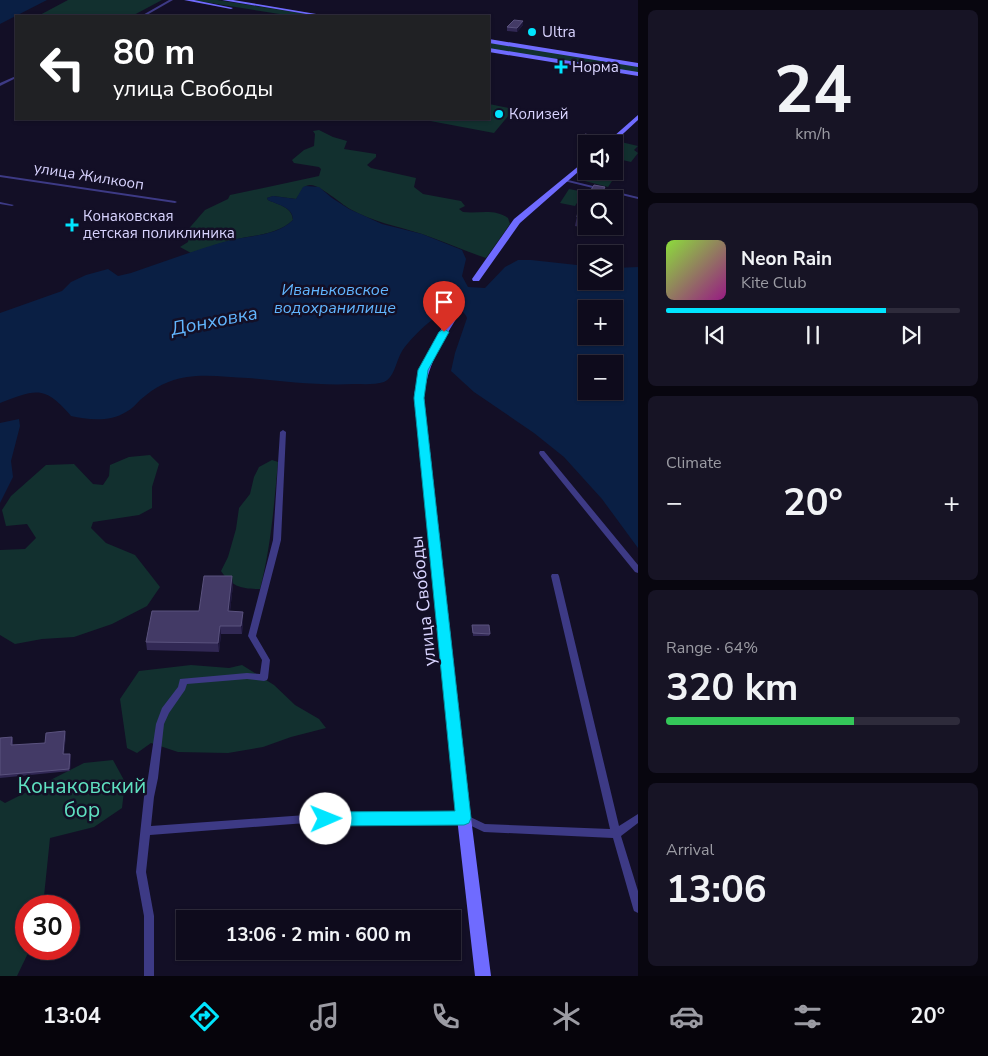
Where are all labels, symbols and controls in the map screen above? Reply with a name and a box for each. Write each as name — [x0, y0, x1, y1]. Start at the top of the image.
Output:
place label: Ultra — [542, 22, 576, 42]
marker: Ultra — [526, 26, 538, 38]
text: 80 m — [113, 29, 195, 76]
icon: left — [30, 35, 95, 100]
text: 24 — [774, 46, 852, 135]
place label: Норма — [572, 57, 619, 77]
marker: Норма — [554, 60, 568, 74]
text: улица Свободы — [113, 74, 273, 104]
place label: Колизей — [509, 104, 569, 124]
marker: Колизей — [493, 108, 505, 120]
text: km/h — [795, 123, 831, 145]
map controls — [578, 135, 623, 400]
button: sound — [578, 135, 623, 180]
street label: улица Жилкооп — [33, 157, 145, 195]
button: search — [578, 190, 623, 235]
place label: Конаковская детская поликлиника — [83, 206, 235, 243]
marker: Конаковская детская поликлиника — [65, 218, 79, 232]
button: layers — [578, 245, 623, 290]
text: Neon Rain — [741, 246, 832, 272]
text: Kite Club — [741, 272, 807, 294]
water label: Иваньковское водохранилище — [274, 279, 396, 319]
pin — [423, 281, 465, 332]
icon: arrive — [430, 288, 458, 316]
water label: Донховка — [168, 300, 260, 342]
button: + — [578, 300, 623, 345]
icon: previous — [701, 321, 729, 349]
icon: pause — [799, 321, 827, 349]
icon: next — [897, 321, 925, 349]
button: − — [578, 355, 623, 400]
text: Climate — [666, 452, 721, 474]
text: 20° — [783, 477, 843, 528]
text: − — [666, 484, 683, 522]
text: + — [943, 484, 960, 522]
street label: улица Свободы — [404, 535, 442, 667]
text: Range · 64% — [666, 637, 758, 659]
text: 320 km — [666, 662, 798, 713]
park label: Конаковский бор — [18, 772, 146, 824]
position arrow — [299, 792, 351, 844]
text: Arrival — [666, 839, 714, 861]
text: 13:06 — [666, 864, 767, 915]
speed limit sign: 30 — [15, 895, 80, 960]
text: 13:06 · 2 min · 600 m — [226, 922, 411, 948]
icon: directions — [187, 999, 222, 1034]
icon: music — [307, 999, 342, 1034]
icon: phone — [428, 999, 463, 1034]
icon: climate — [549, 999, 584, 1034]
icon: car — [669, 999, 704, 1034]
icon: filters — [790, 999, 825, 1034]
text: 13:04 — [43, 1001, 101, 1031]
text: 20° — [910, 1001, 945, 1031]

